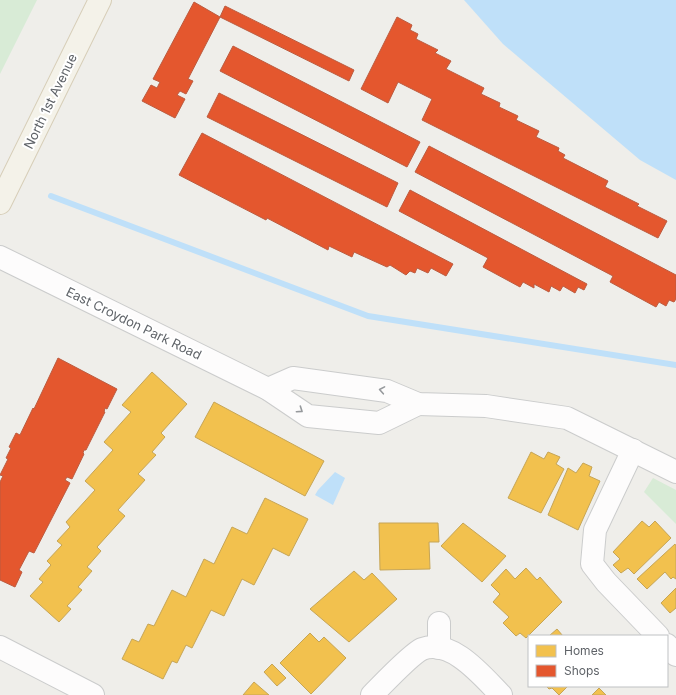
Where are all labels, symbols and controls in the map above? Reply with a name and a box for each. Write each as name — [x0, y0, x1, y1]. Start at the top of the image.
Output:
street label: North 1st Avenue — [20, 51, 80, 151]
street label: East Croydon Park Road — [64, 283, 204, 363]
one-way arrow — [379, 387, 385, 395]
one-way arrow — [296, 405, 303, 413]
legend — [528, 635, 668, 687]
text: Homes — [564, 643, 604, 658]
text: Shops — [564, 663, 600, 678]

